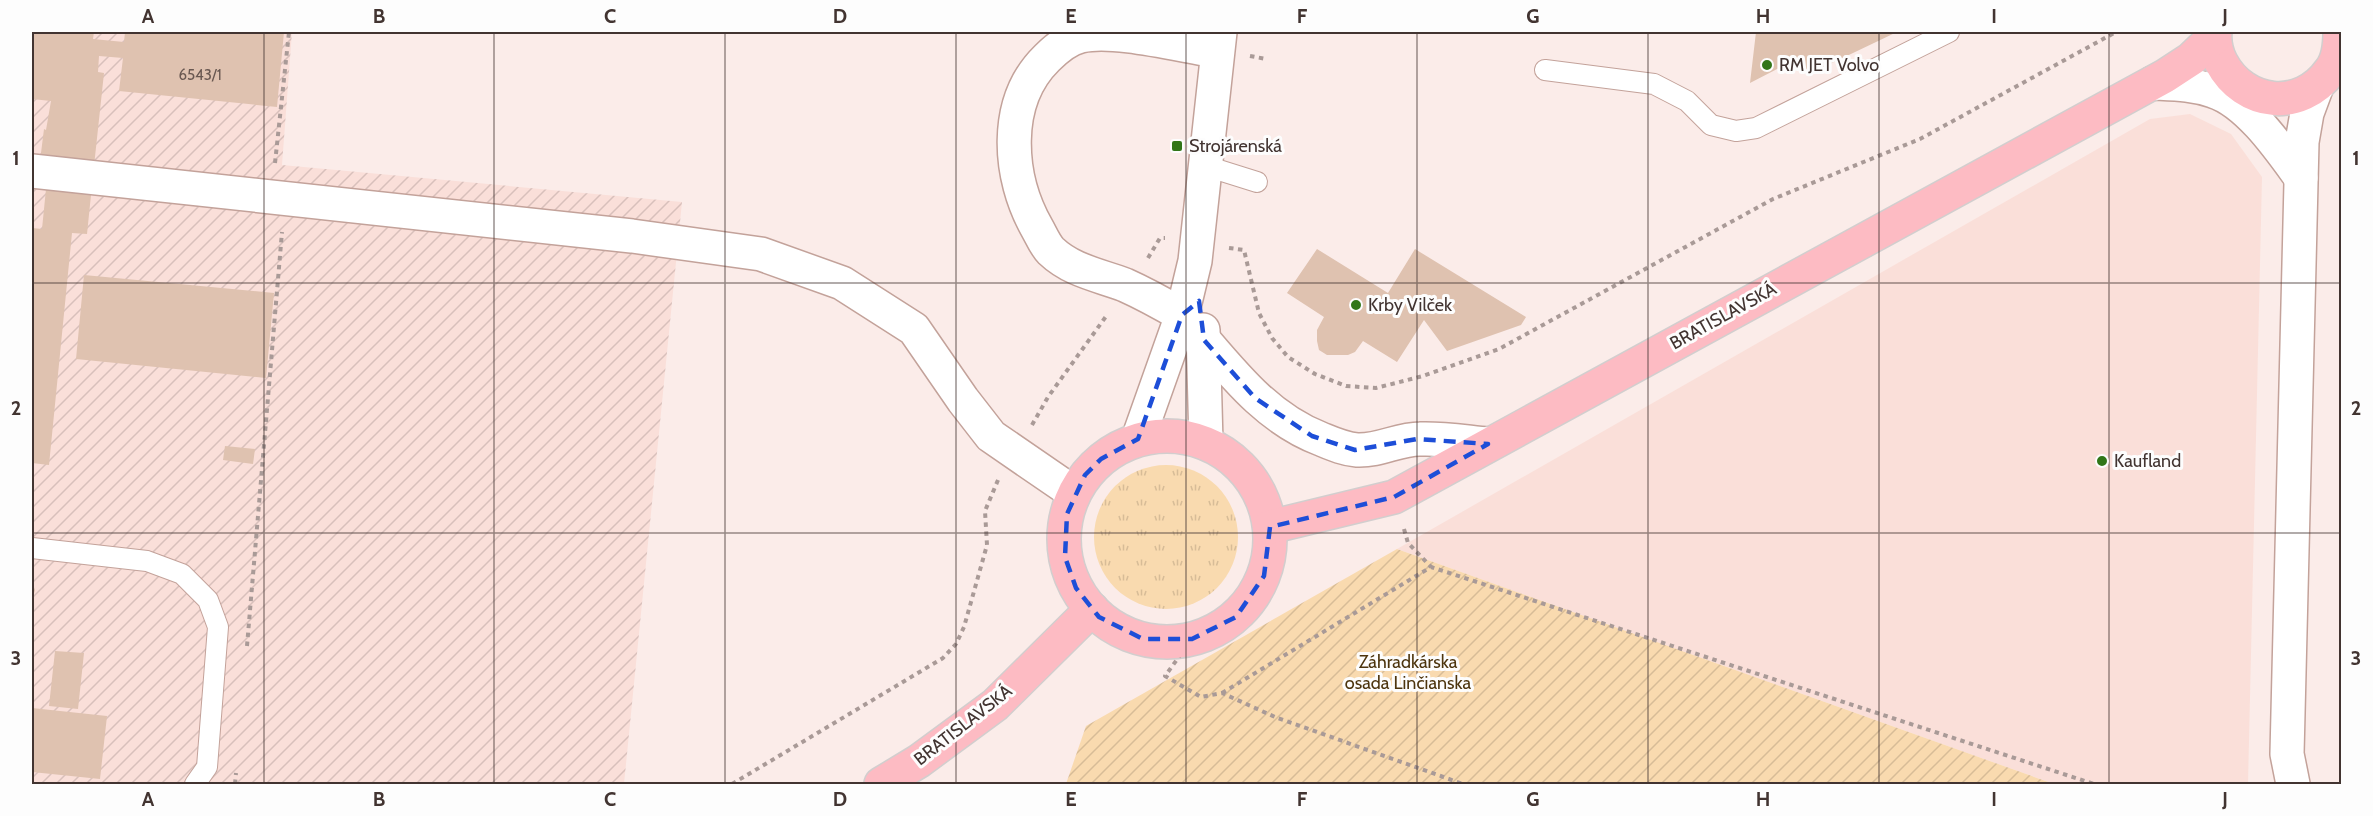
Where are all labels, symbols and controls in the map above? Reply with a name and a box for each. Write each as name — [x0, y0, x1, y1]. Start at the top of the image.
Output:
text: A — [142, 4, 155, 28]
text: B — [373, 4, 385, 28]
text: C — [604, 4, 616, 28]
text: D — [833, 4, 847, 28]
text: E — [1065, 4, 1077, 28]
text: F — [1297, 4, 1308, 28]
text: G — [1526, 4, 1540, 28]
text: H — [1756, 4, 1770, 28]
text: I — [1991, 4, 1997, 28]
text: J — [2221, 4, 2228, 28]
place label: RM JET Volvo — [1779, 54, 1879, 76]
marker: RM JET Volvo — [1760, 58, 1774, 72]
house number: 6543/1 — [178, 66, 222, 84]
place label: Strojárenská — [1189, 135, 1282, 157]
marker: Strojárenská — [1170, 139, 1184, 153]
text: 1 — [12, 146, 20, 170]
text: 1 — [2352, 146, 2360, 170]
street label: BRATISLAVSKÁ — [1666, 278, 1780, 354]
place label: Krby Vilček — [1368, 294, 1453, 316]
marker: Krby Vilček — [1349, 298, 1363, 312]
text: 2 — [11, 396, 21, 420]
text: 2 — [2351, 396, 2361, 420]
place label: Kaufland — [2114, 450, 2181, 472]
marker: Kaufland — [2095, 454, 2109, 468]
text: 3 — [11, 646, 21, 670]
text: 3 — [2351, 646, 2361, 670]
park label: Záhradkárska osada Linčianska — [1345, 651, 1472, 694]
street label: BRATISLAVSKÁ — [910, 680, 1016, 770]
text: A — [142, 787, 155, 811]
text: B — [373, 787, 385, 811]
text: C — [604, 787, 616, 811]
text: D — [833, 787, 847, 811]
text: E — [1065, 787, 1077, 811]
text: F — [1297, 787, 1308, 811]
text: G — [1526, 787, 1540, 811]
text: H — [1756, 787, 1770, 811]
text: I — [1991, 787, 1997, 811]
text: J — [2221, 787, 2228, 811]

